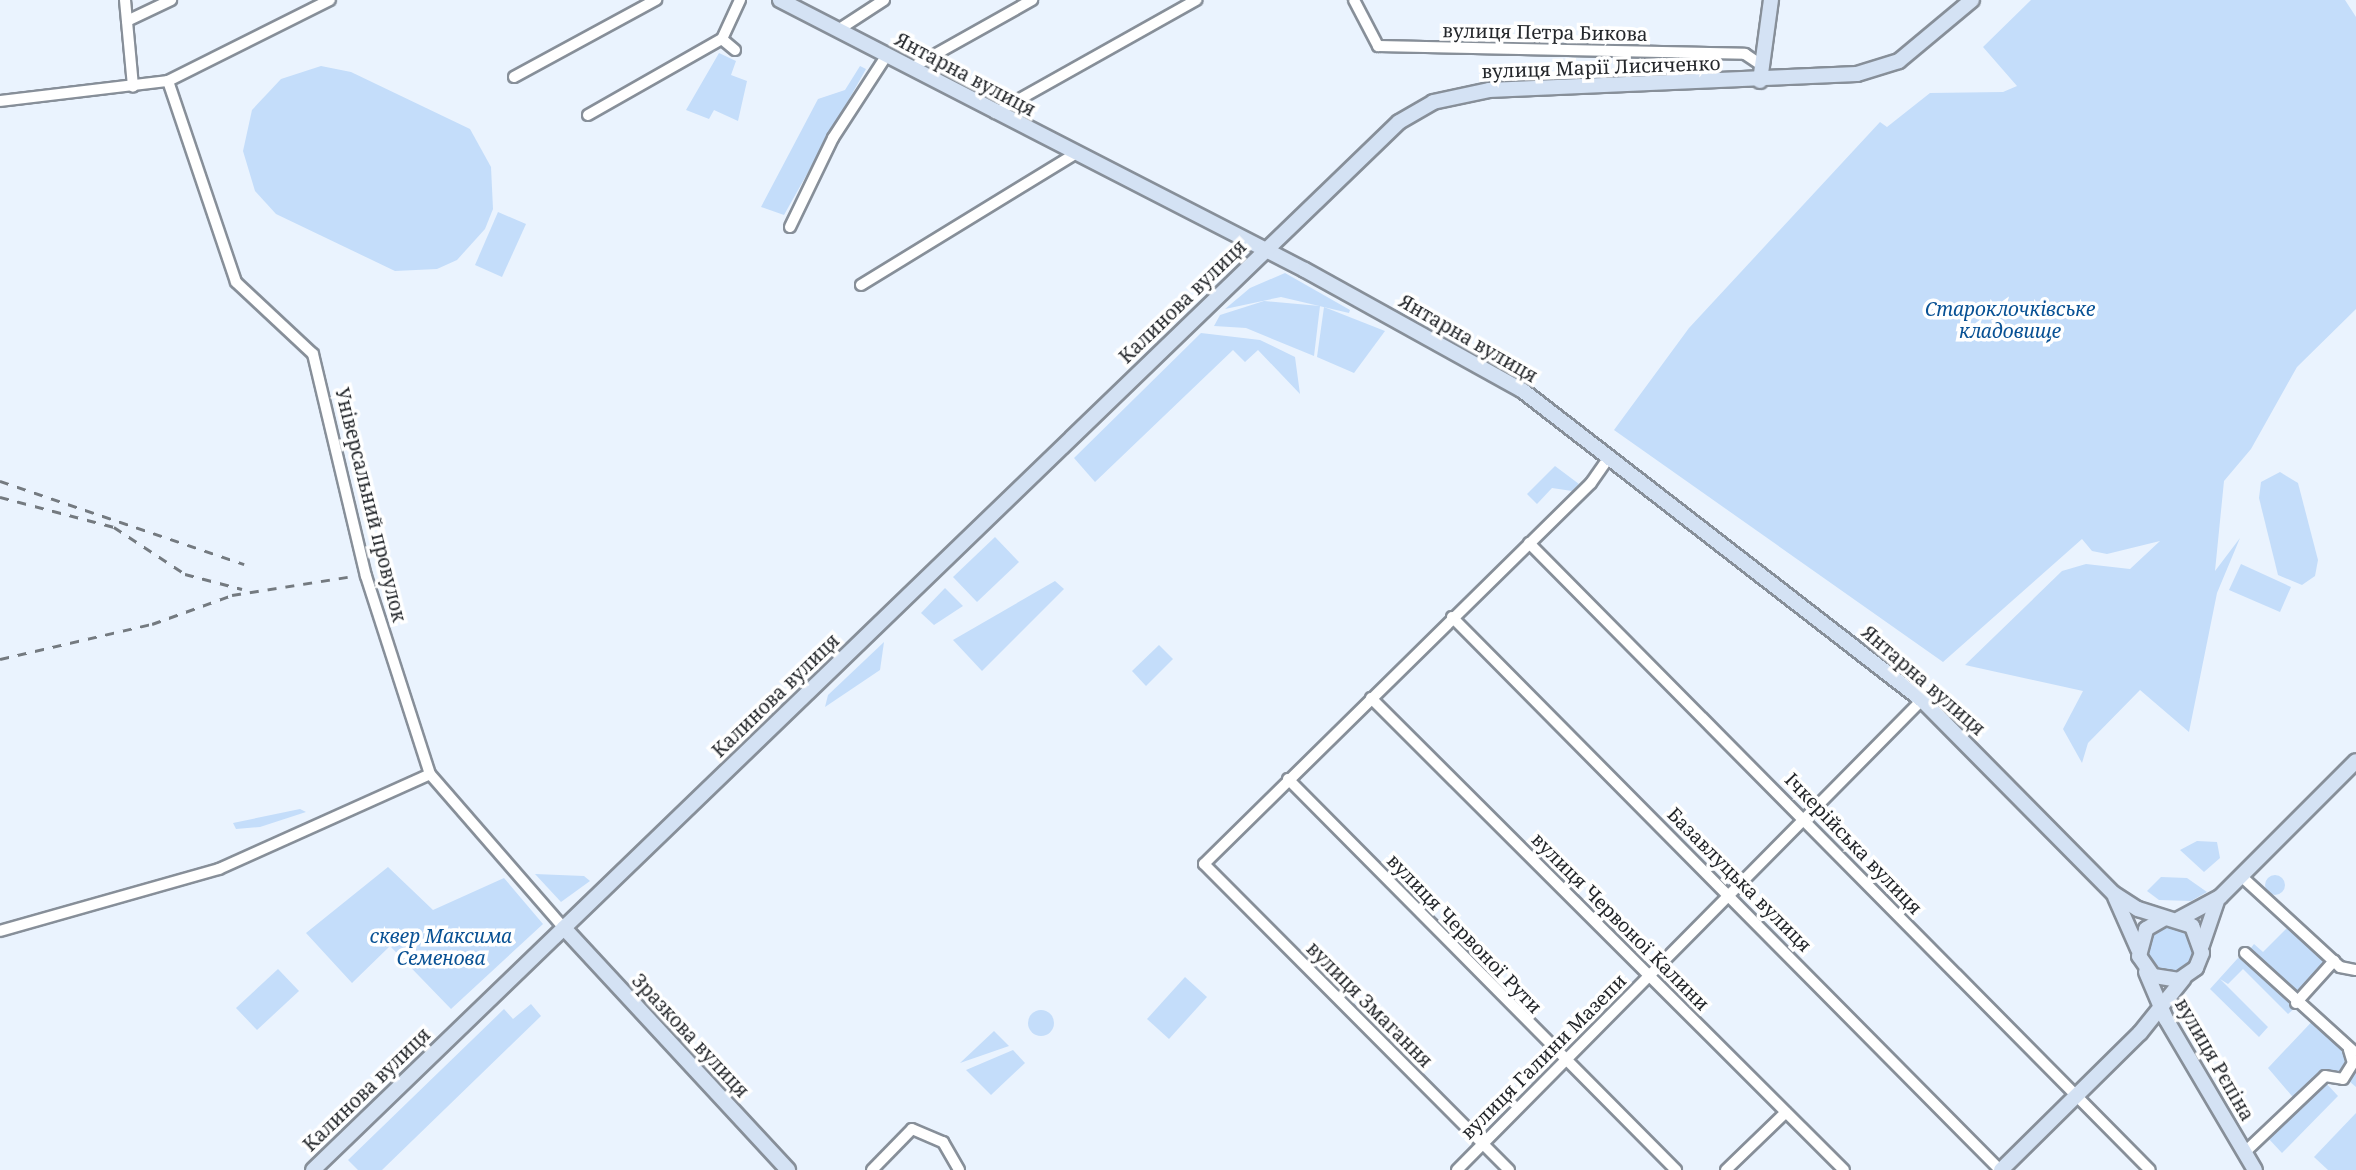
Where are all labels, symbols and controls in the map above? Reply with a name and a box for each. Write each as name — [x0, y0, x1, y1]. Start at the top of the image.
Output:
street label: вулиця Петра Бикова — [1442, 20, 1648, 46]
street label: Янтарна вулиця — [891, 28, 1039, 122]
street label: вулиця Марії Лисиченко — [1481, 52, 1721, 84]
street label: Калинова вулиця — [1115, 236, 1251, 368]
street label: Янтарна вулиця — [1395, 290, 1541, 388]
park label: Староклочківське кладовище — [1925, 299, 2095, 343]
street label: Універсальний провулок — [330, 386, 410, 624]
street label: Янтарна вулиця — [1857, 621, 1989, 741]
street label: Калинова вулиця — [708, 630, 844, 762]
street label: Ічкерійська вулиця — [1780, 769, 1926, 919]
street label: Базавлуцька вулиця — [1662, 803, 1816, 957]
street label: вулиця Червоної Калини — [1526, 828, 1714, 1016]
street label: вулиця Червоної Рути — [1382, 850, 1546, 1018]
park label: сквер Максима Семенова — [370, 926, 512, 970]
street label: вулиця Змагання — [1302, 938, 1436, 1072]
street label: Зразкова вулиця — [627, 969, 753, 1103]
street label: вулиця Галини Мазепи — [1457, 970, 1631, 1144]
street label: вулиця Рєпіна — [2170, 995, 2258, 1125]
street label: Калинова вулиця — [299, 1024, 435, 1156]

